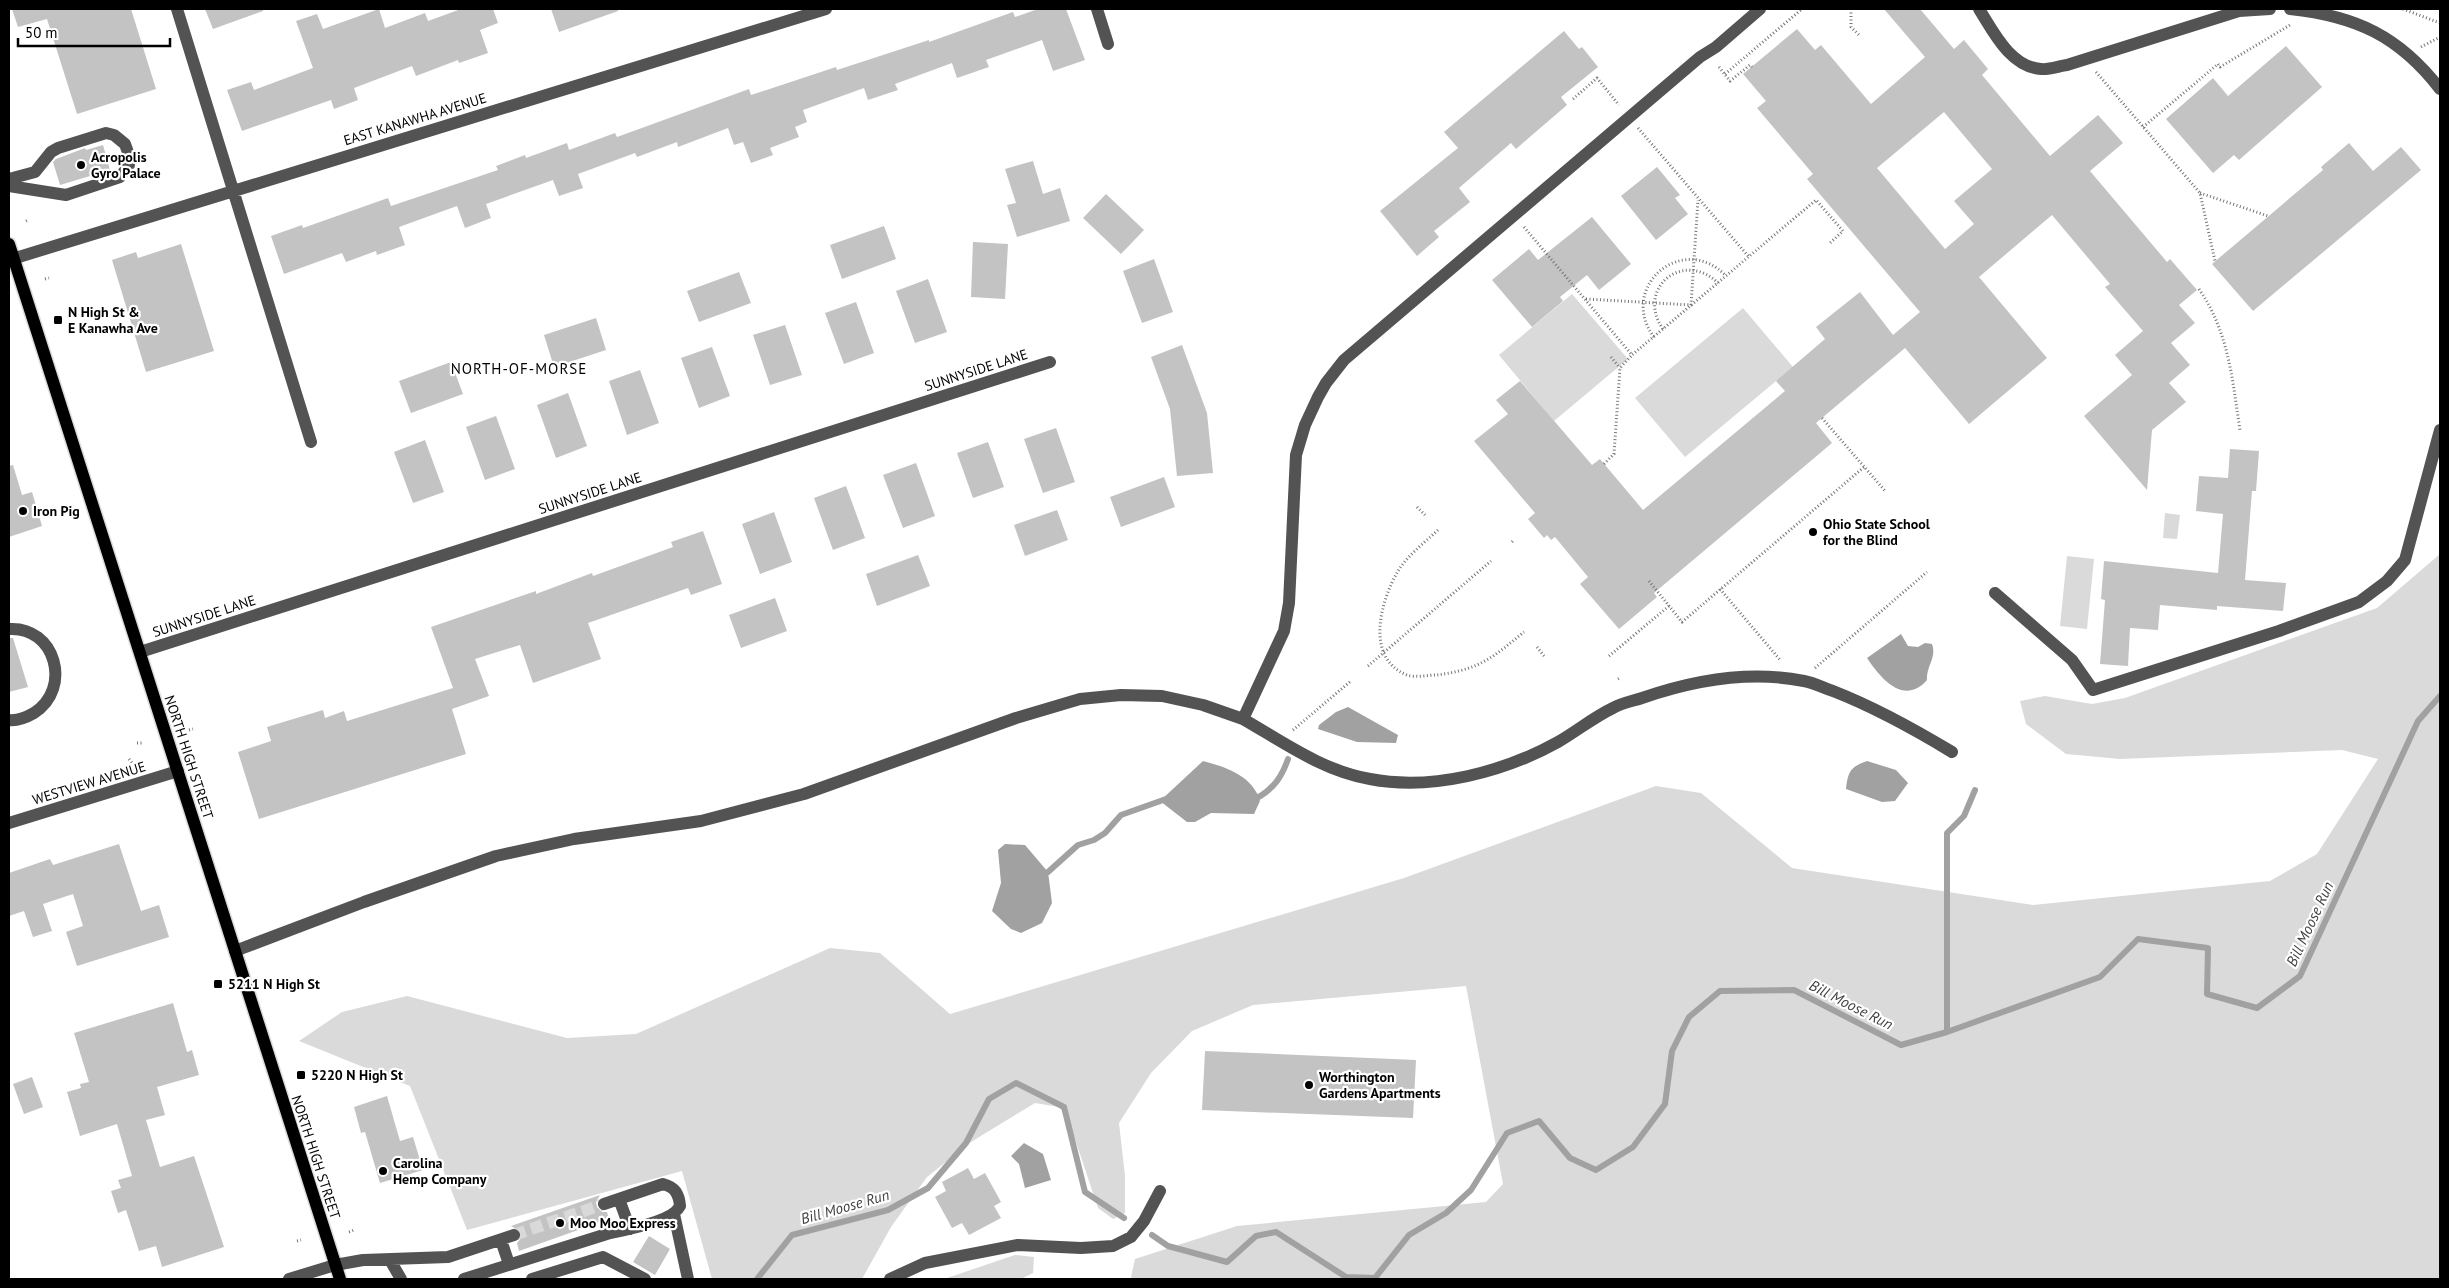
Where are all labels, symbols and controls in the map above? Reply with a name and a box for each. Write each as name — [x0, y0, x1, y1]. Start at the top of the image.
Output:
scale bar — [18, 15, 170, 47]
text: 50 m — [25, 23, 58, 42]
street label: EAST KANAWHA AVENUE — [341, 89, 489, 149]
place label: Acropolis Gyro Palace — [91, 148, 161, 182]
marker: Acropolis Gyro Palace — [75, 159, 87, 171]
place label: N High St & E Kanawha Ave — [68, 303, 158, 337]
marker: N High St & E Kanawha Ave — [52, 314, 64, 326]
street label: SUNNYSIDE LANE — [922, 345, 1030, 395]
district label: NORTH-OF-MORSE — [451, 359, 587, 378]
street label: SUNNYSIDE LANE — [536, 468, 644, 518]
place label: Iron Pig — [33, 502, 80, 520]
marker: Iron Pig — [17, 505, 29, 517]
place label: Ohio State School for the Blind — [1823, 515, 1931, 549]
marker: Ohio State School for the Blind — [1807, 526, 1819, 538]
street label: SUNNYSIDE LANE — [150, 591, 258, 641]
street label: NORTH HIGH STREET — [161, 693, 218, 821]
street label: WESTVIEW AVENUE — [30, 757, 148, 809]
water label: Bill Moose Run — [2282, 878, 2337, 969]
place label: 5211 N High St — [228, 975, 320, 993]
water label: Bill Moose Run — [1806, 975, 1896, 1034]
marker: 5211 N High St — [212, 978, 224, 990]
place label: 5220 N High St — [311, 1066, 403, 1084]
place label: Worthington Gardens Apartments — [1319, 1068, 1441, 1102]
marker: 5220 N High St — [295, 1069, 307, 1081]
marker: Worthington Gardens Apartments — [1303, 1079, 1315, 1091]
street label: NORTH HIGH STREET — [288, 1093, 345, 1221]
place label: Carolina Hemp Company — [393, 1154, 487, 1188]
marker: Carolina Hemp Company — [377, 1165, 389, 1177]
water label: Bill Moose Run — [798, 1185, 891, 1228]
place label: Moo Moo Express — [570, 1214, 676, 1232]
marker: Moo Moo Express — [554, 1217, 566, 1229]

